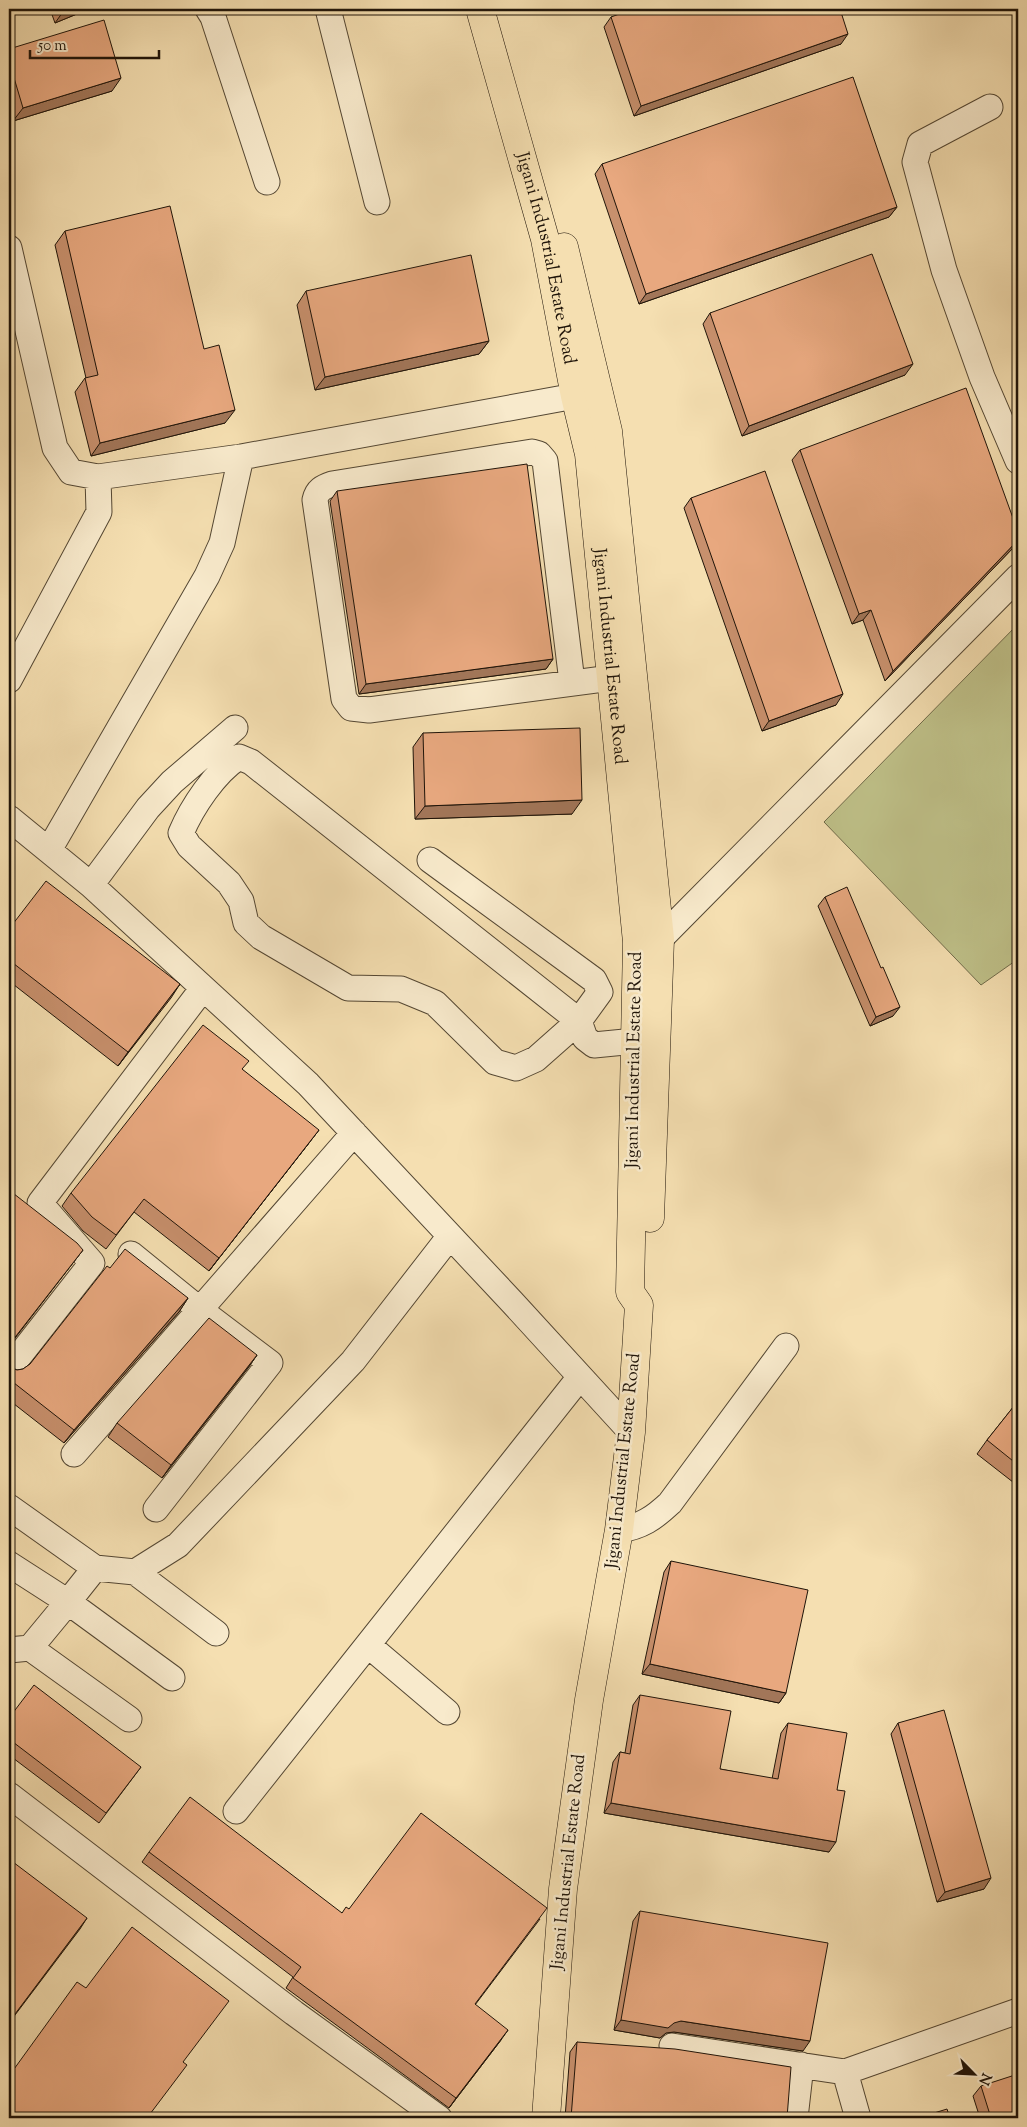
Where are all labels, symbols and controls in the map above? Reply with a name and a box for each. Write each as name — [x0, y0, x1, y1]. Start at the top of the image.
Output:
scale bar — [30, 28, 159, 60]
text: 50 m — [37, 36, 67, 57]
street label: Jigani Industrial Estate Road — [508, 148, 582, 367]
street label: Jigani Industrial Estate Road — [585, 546, 632, 766]
street label: Jigani Industrial Estate Road — [620, 951, 650, 1170]
street label: Jigani Industrial Estate Road — [600, 1352, 648, 1571]
street label: Jigani Industrial Estate Road — [545, 1753, 593, 1972]
north arrow — [950, 2050, 1000, 2100]
text: N — [973, 2069, 995, 2088]

